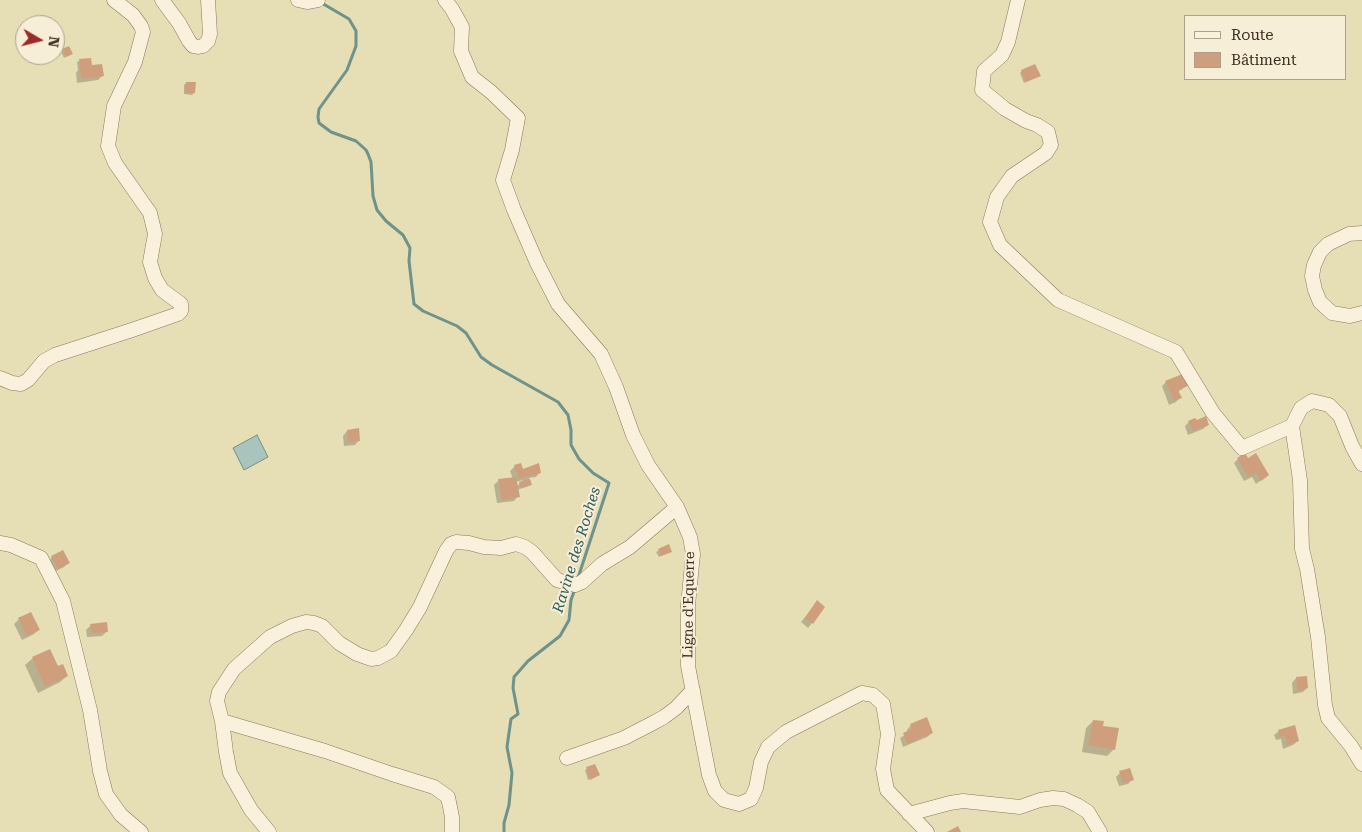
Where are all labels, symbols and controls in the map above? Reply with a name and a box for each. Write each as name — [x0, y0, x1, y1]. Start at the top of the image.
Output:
north arrow — [15, 15, 65, 65]
legend — [1184, 15, 1347, 80]
text: Route — [1231, 26, 1273, 44]
text: N — [45, 35, 63, 48]
text: Bâtiment — [1231, 51, 1297, 69]
water label: Ravine des Roches — [549, 485, 605, 615]
street label: Ligne d'Equerre — [680, 551, 698, 659]

